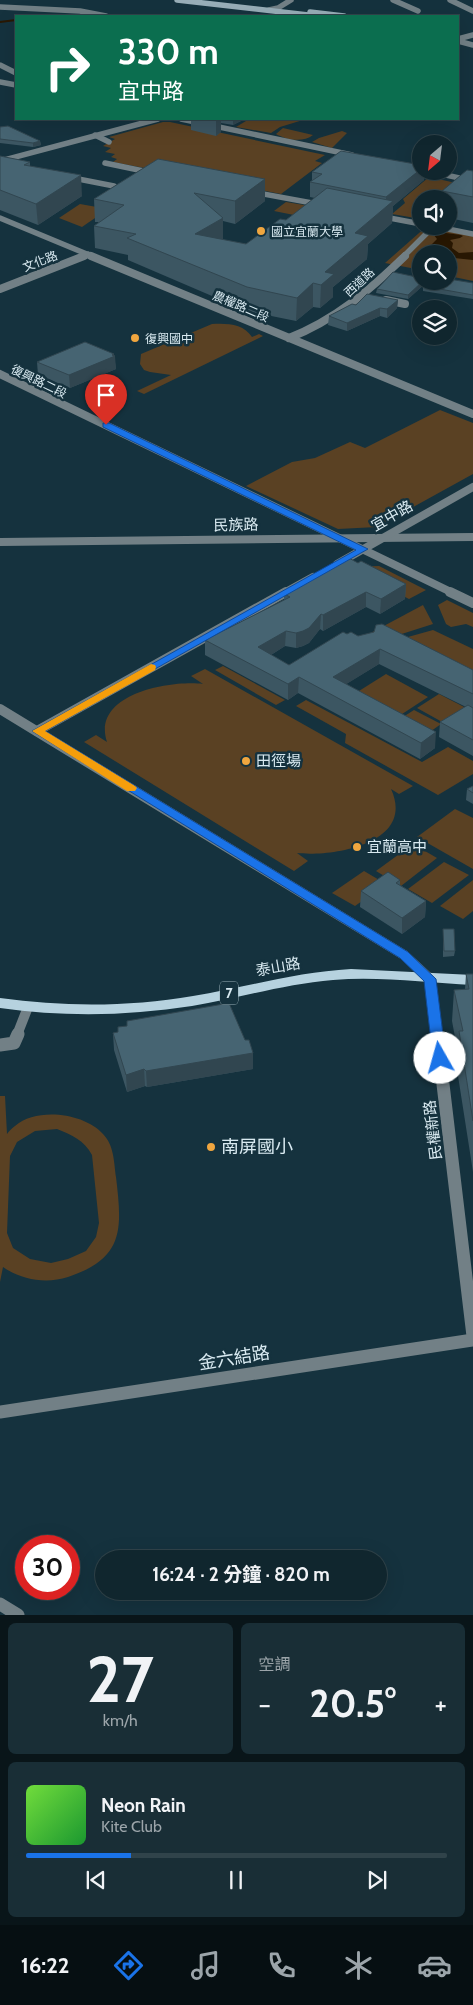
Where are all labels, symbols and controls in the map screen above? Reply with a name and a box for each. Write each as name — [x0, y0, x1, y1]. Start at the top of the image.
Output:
text: 330 m — [118, 30, 219, 73]
icon: right — [35, 35, 100, 100]
text: 宜中路 — [118, 78, 184, 105]
north arrow — [412, 135, 458, 180]
map controls — [412, 135, 457, 345]
button: sound — [412, 190, 457, 235]
place label: 國立宜蘭大學 — [271, 224, 343, 239]
marker: 國立宜蘭大學 — [255, 225, 267, 237]
button: search — [412, 245, 457, 290]
street label: 文化路 — [21, 248, 59, 274]
street label: 西道路 — [341, 264, 377, 300]
street label: 農權路二段 — [210, 287, 272, 325]
button: layers — [412, 300, 457, 345]
place label: 復興國中 — [145, 331, 193, 346]
marker: 復興國中 — [129, 332, 141, 344]
street label: 復興路二段 — [9, 361, 69, 401]
pin — [85, 374, 127, 425]
icon: arrive — [92, 381, 120, 409]
street label: 宜中路 — [368, 497, 416, 535]
street label: 民族路 — [213, 516, 259, 534]
place label: 田徑場 — [256, 752, 301, 770]
marker: 田徑場 — [240, 755, 252, 767]
place label: 宜蘭高中 — [367, 838, 427, 856]
marker: 宜蘭高中 — [351, 841, 363, 853]
street label: 泰山路 — [254, 954, 302, 980]
road number: 7 — [220, 981, 238, 1004]
position arrow — [413, 1031, 465, 1083]
street label: 民權新路 — [420, 1099, 446, 1161]
place label: 南屏國小 — [221, 1136, 293, 1158]
marker: 南屏國小 — [205, 1141, 217, 1153]
street label: 金六結路 — [197, 1342, 271, 1374]
speed limit sign: 30 — [15, 1535, 80, 1600]
text: 16:24 · 2 分鐘 · 820 m — [152, 1563, 330, 1586]
text: 27 — [86, 1639, 154, 1718]
text: 空調 — [259, 1655, 291, 1674]
text: 20.5° — [310, 1680, 396, 1727]
text: − — [259, 1687, 271, 1721]
text: + — [435, 1687, 447, 1721]
text: km/h — [103, 1711, 138, 1730]
text: Neon Rain — [101, 1794, 186, 1817]
text: Kite Club — [101, 1817, 162, 1836]
icon: previous — [82, 1866, 110, 1894]
icon: pause — [222, 1866, 250, 1894]
icon: next — [363, 1866, 391, 1894]
icon: directions — [111, 1948, 146, 1983]
icon: music — [188, 1948, 223, 1983]
icon: phone — [264, 1948, 299, 1983]
icon: climate — [341, 1948, 376, 1983]
icon: car — [417, 1948, 452, 1983]
text: 16:22 — [21, 1952, 69, 1979]

